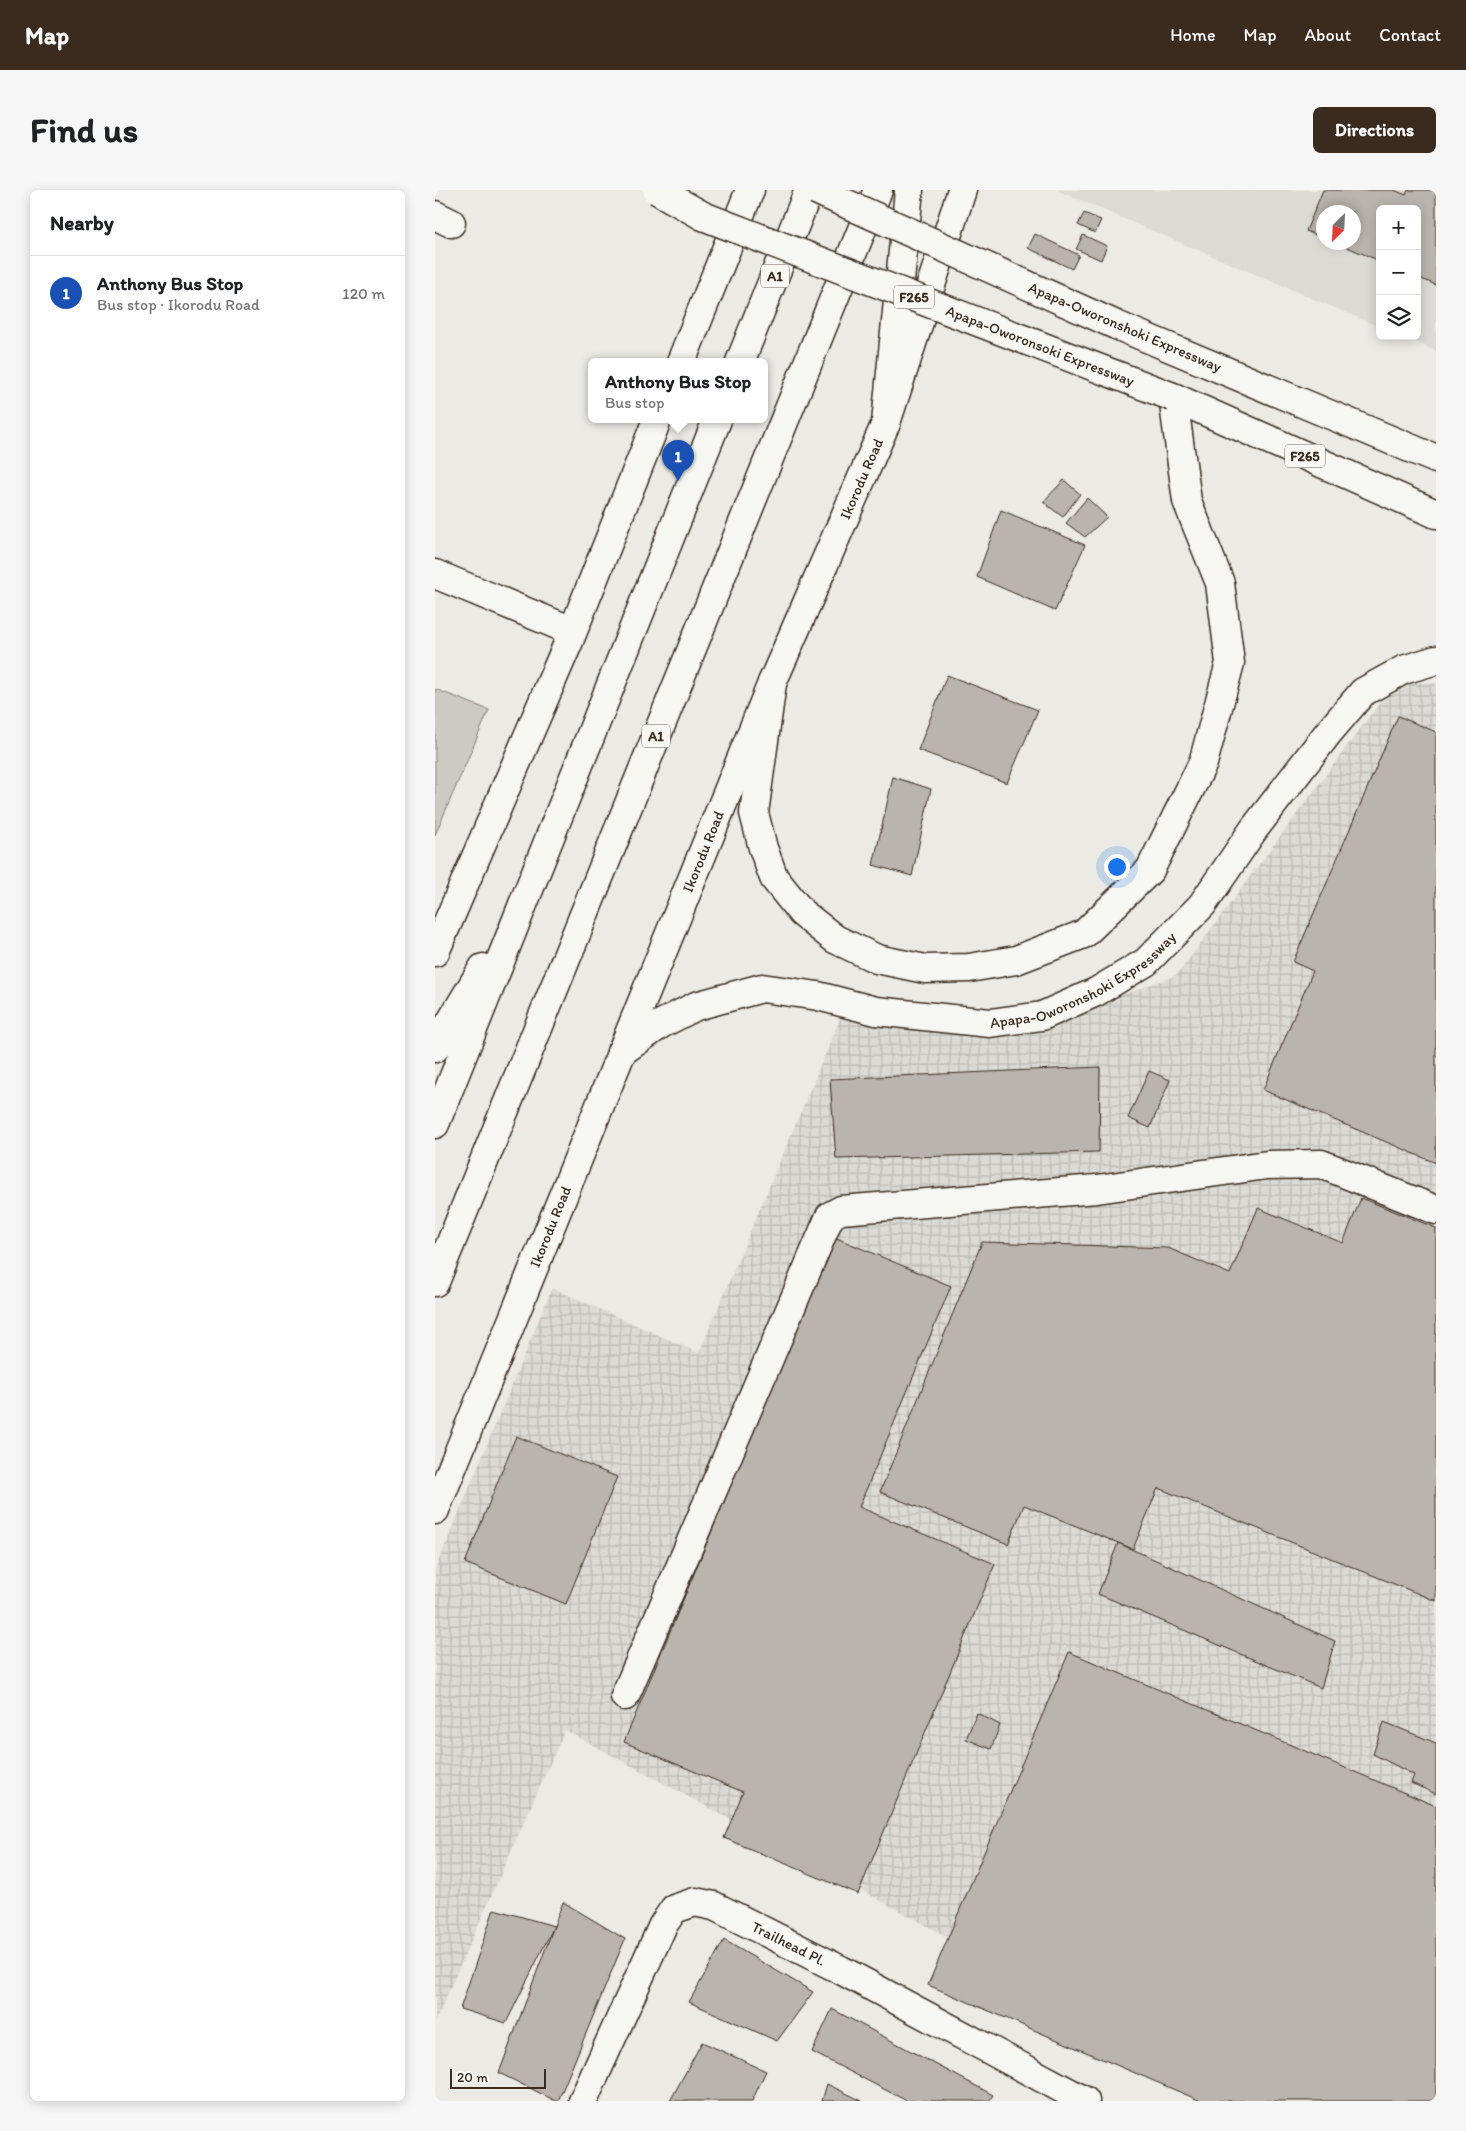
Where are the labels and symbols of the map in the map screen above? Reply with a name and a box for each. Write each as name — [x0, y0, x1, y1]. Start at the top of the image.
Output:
north arrow — [1316, 205, 1361, 250]
road number: A1 — [761, 264, 789, 288]
street label: Apapa-Oworonshoki Expressway — [1026, 278, 1224, 376]
road number: F265 — [894, 285, 934, 308]
street label: Apapa-Oworonsoki Expressway — [943, 301, 1137, 390]
street label: Ikorodu Road — [836, 435, 887, 522]
pin: 1 — [662, 440, 694, 481]
road number: F265 — [1285, 445, 1325, 468]
road number: A1 — [642, 724, 670, 748]
street label: Ikorodu Road — [679, 807, 728, 895]
your location — [1104, 854, 1130, 880]
street label: Apapa-Oworonshoki Expressway — [989, 928, 1180, 1032]
street label: Ikorodu Road — [526, 1183, 575, 1270]
street label: Trailhead Pl. — [749, 1918, 829, 1970]
scale bar — [450, 2066, 546, 2089]

